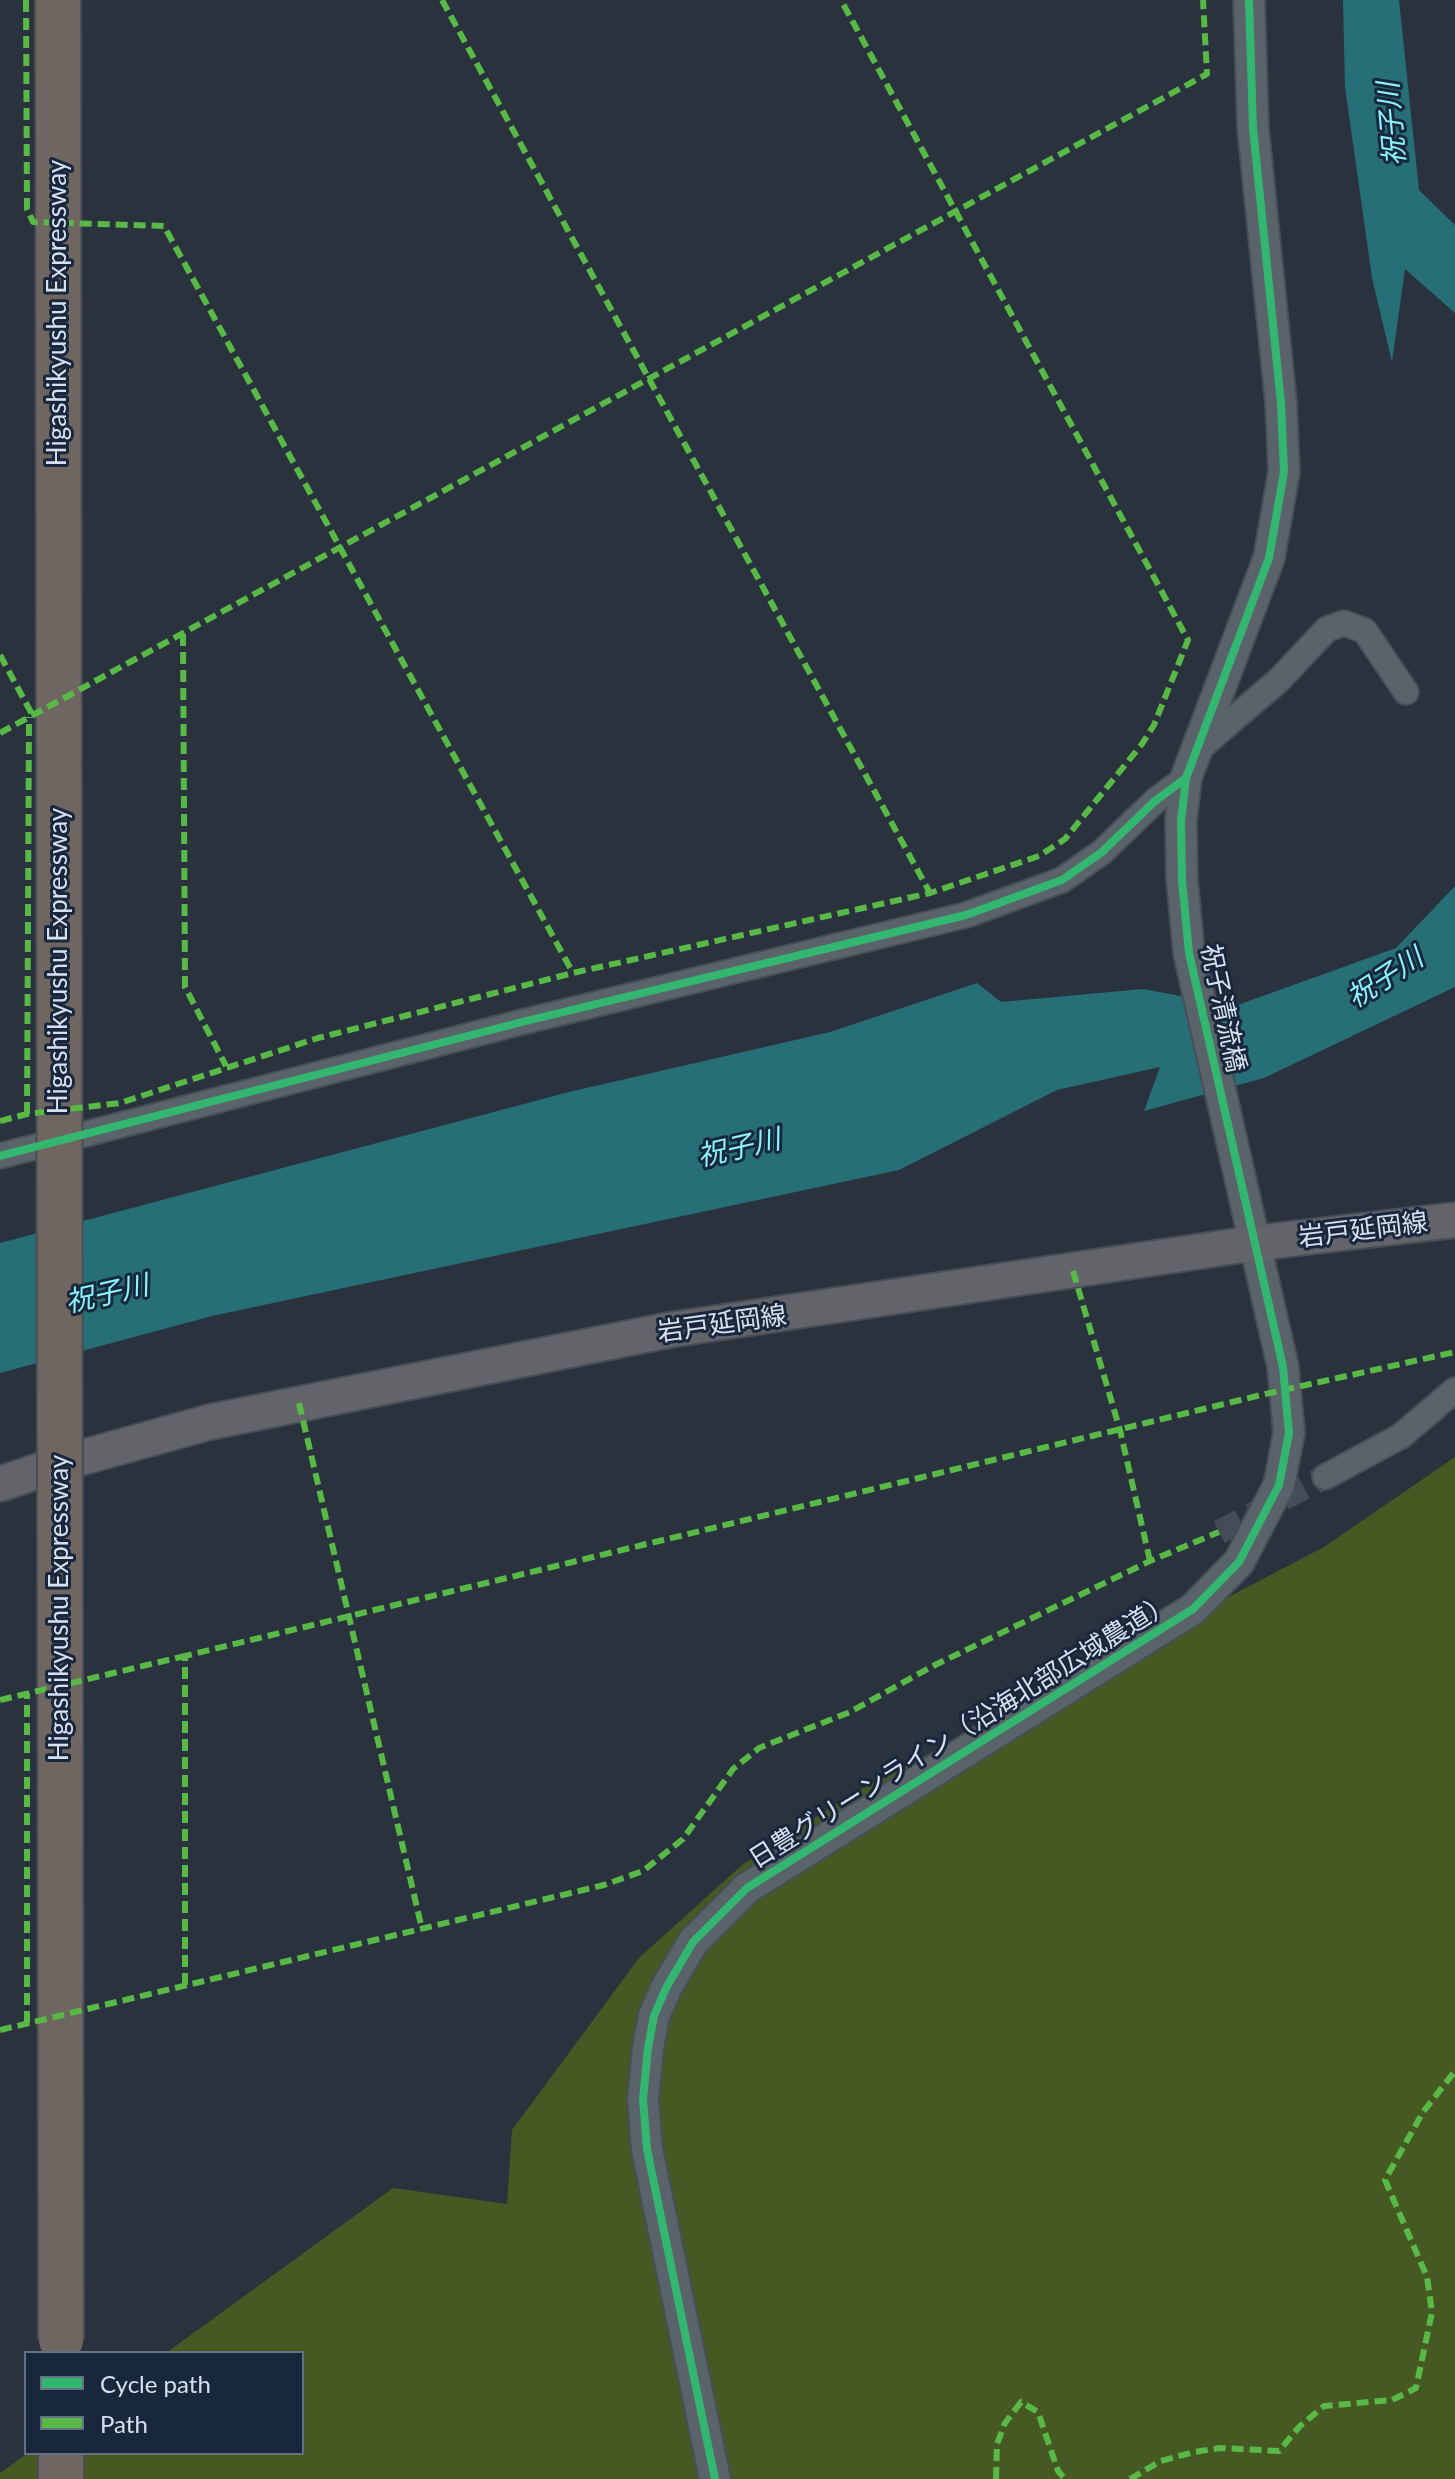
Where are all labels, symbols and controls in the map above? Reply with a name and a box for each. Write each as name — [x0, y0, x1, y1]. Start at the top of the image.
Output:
water label: 祝子川 — [1372, 81, 1412, 167]
street label: Higashikyushu Expressway — [42, 160, 74, 466]
street label: Higashikyushu Expressway — [43, 808, 75, 1114]
street label: 祝子清流橋 — [1194, 941, 1252, 1075]
water label: 祝子川 — [1341, 941, 1429, 1015]
water label: 祝子川 — [694, 1122, 784, 1174]
street label: 岩戸延岡線 — [1297, 1207, 1429, 1253]
water label: 祝子川 — [62, 1268, 152, 1320]
street label: 岩戸延岡線 — [655, 1300, 789, 1348]
street label: Higashikyushu Expressway — [44, 1455, 76, 1761]
street label: 日豊グリーンライン（沿海北部広域農道） — [743, 1587, 1179, 1875]
legend — [24, 2351, 304, 2455]
text: Cycle path — [100, 2369, 211, 2398]
text: Path — [100, 2409, 148, 2438]

